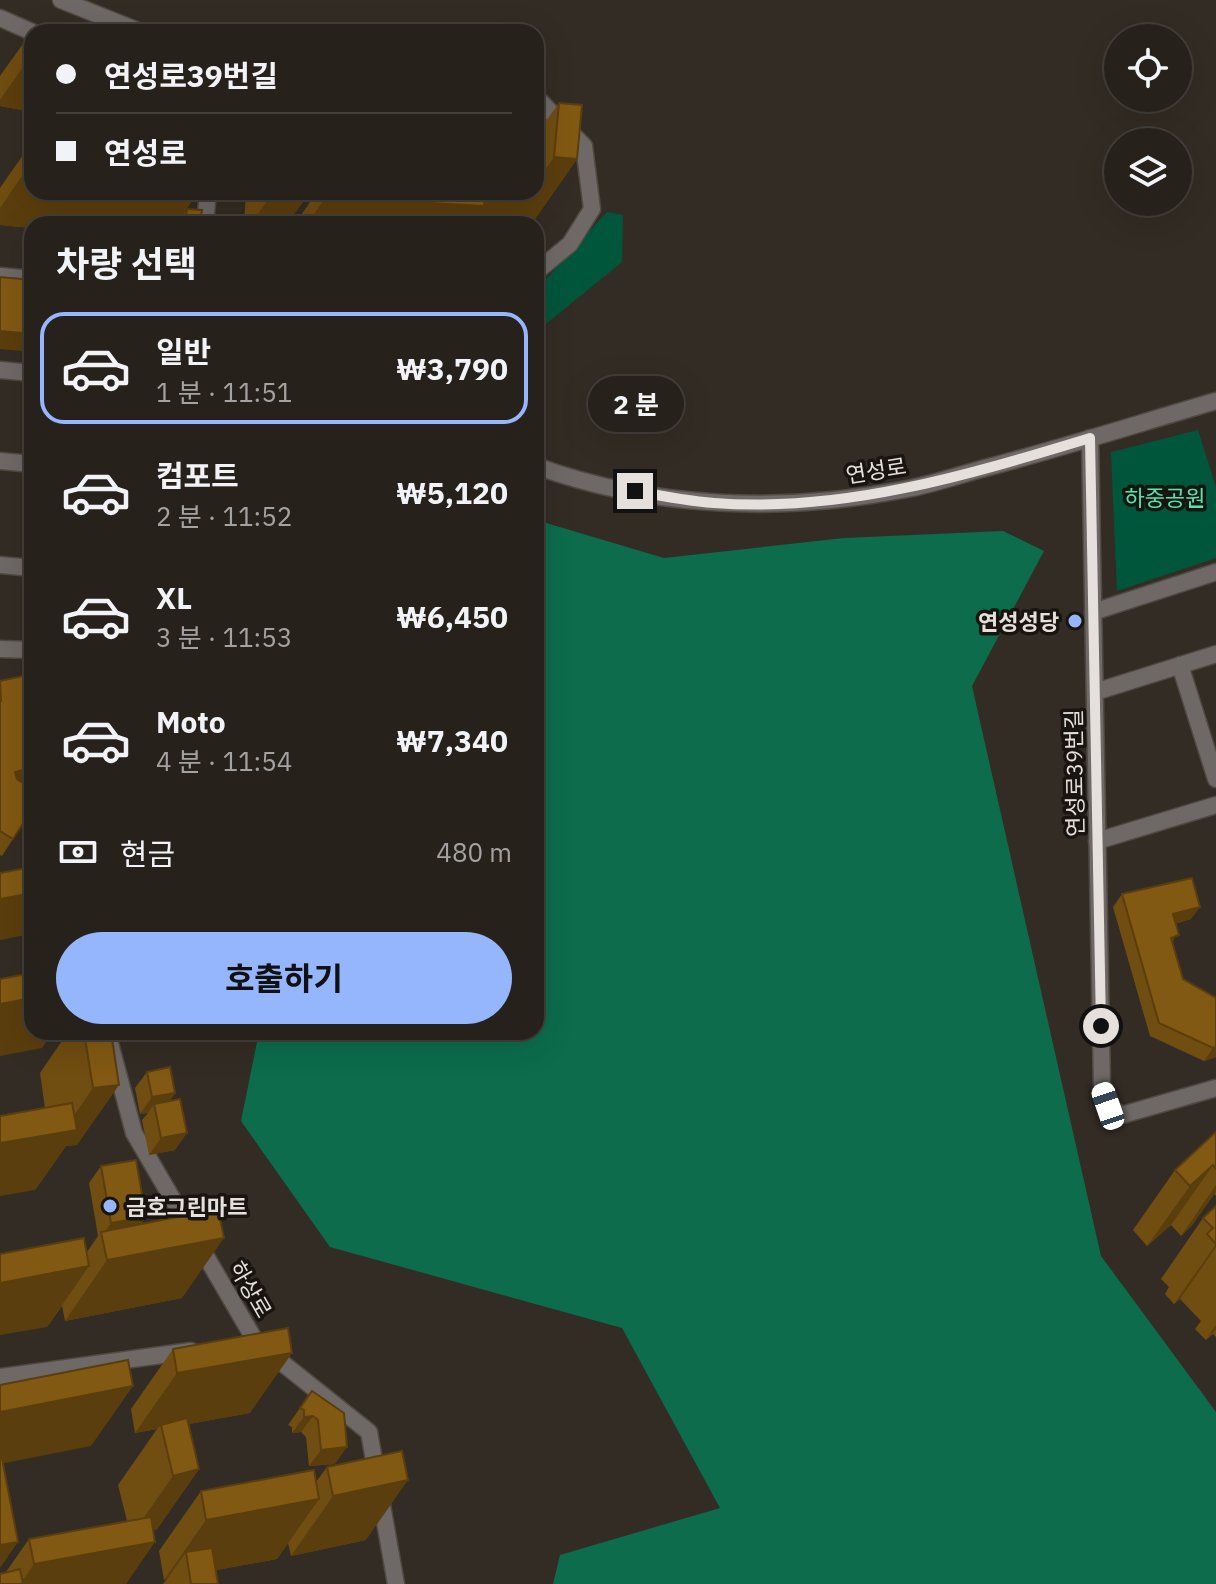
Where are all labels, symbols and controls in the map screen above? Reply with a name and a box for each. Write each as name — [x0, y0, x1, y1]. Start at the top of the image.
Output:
map controls — [1104, 24, 1192, 216]
button: locate — [1104, 24, 1192, 112]
text: 연성로39번길 — [104, 56, 278, 95]
button: layers — [1104, 128, 1192, 216]
text: 연성로 — [104, 133, 187, 172]
text: 차량 선택 — [56, 240, 197, 287]
icon: car — [60, 332, 132, 404]
text: 일반 — [156, 332, 211, 371]
text: ₩3,790 — [396, 349, 508, 388]
text: 1 분 · 11:51 — [156, 375, 292, 409]
callout: 2 분 — [587, 375, 683, 431]
text: 2 분 — [613, 387, 659, 421]
street label: 연성로 — [844, 451, 908, 489]
icon: car — [60, 456, 132, 528]
text: 컴포트 — [156, 456, 239, 495]
text: ₩5,120 — [396, 473, 508, 512]
route end — [617, 473, 653, 509]
park label: 하중공원 — [1125, 483, 1205, 512]
text: 2 분 · 11:52 — [156, 499, 292, 533]
text: XL — [156, 578, 192, 617]
icon: car — [60, 580, 132, 652]
text: ₩6,450 — [396, 597, 508, 636]
place label: 연성성당 — [978, 607, 1059, 636]
marker: 연성성당 — [1066, 612, 1084, 630]
text: 3 분 · 11:53 — [156, 620, 292, 654]
text: Moto — [156, 702, 226, 741]
icon: car — [60, 704, 132, 776]
street label: 연성로39번길 — [1058, 709, 1090, 837]
text: ₩7,340 — [396, 721, 508, 760]
text: 4 분 · 11:54 — [156, 744, 292, 778]
icon: cash — [56, 830, 100, 874]
text: 현금 — [120, 834, 175, 873]
text: 480 m — [436, 835, 512, 869]
button: 호출하기 — [56, 932, 512, 1024]
route start — [1083, 1008, 1119, 1044]
car — [1089, 1079, 1127, 1133]
place label: 금호그린마트 — [126, 1192, 247, 1221]
marker: 금호그린마트 — [101, 1197, 119, 1215]
street label: 하상로 — [223, 1255, 279, 1323]

